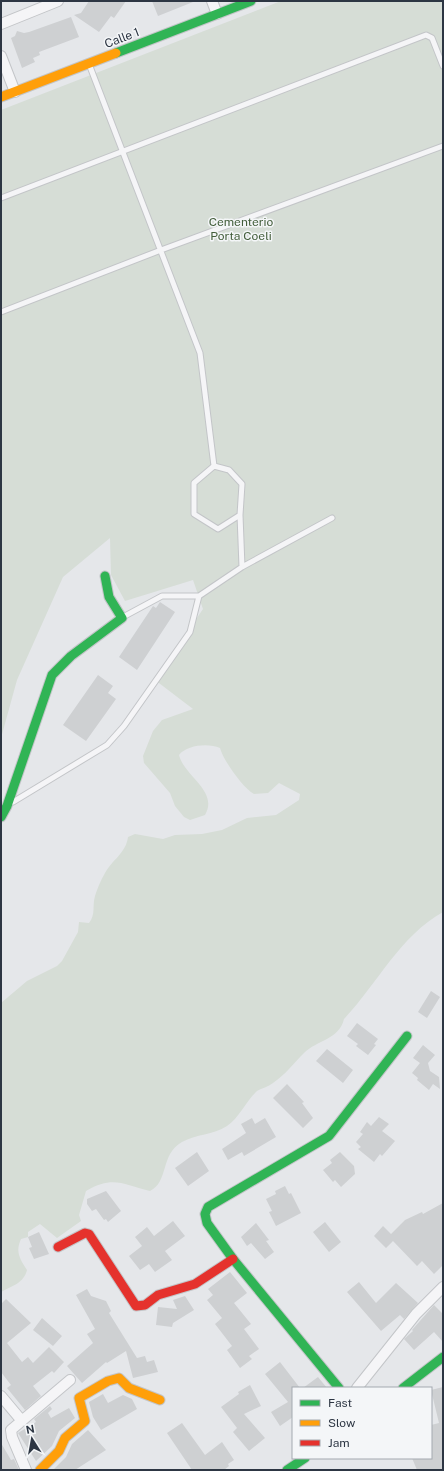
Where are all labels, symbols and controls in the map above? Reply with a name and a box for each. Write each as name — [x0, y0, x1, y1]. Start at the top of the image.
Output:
street label: Calle 1 — [103, 25, 141, 51]
park label: Cementerio Porta Coeli — [209, 215, 274, 243]
legend — [292, 1387, 432, 1459]
text: Fast — [328, 1396, 353, 1410]
text: Slow — [328, 1416, 356, 1430]
north arrow — [12, 1419, 52, 1459]
text: N — [25, 1422, 35, 1436]
text: Jam — [328, 1436, 350, 1450]

